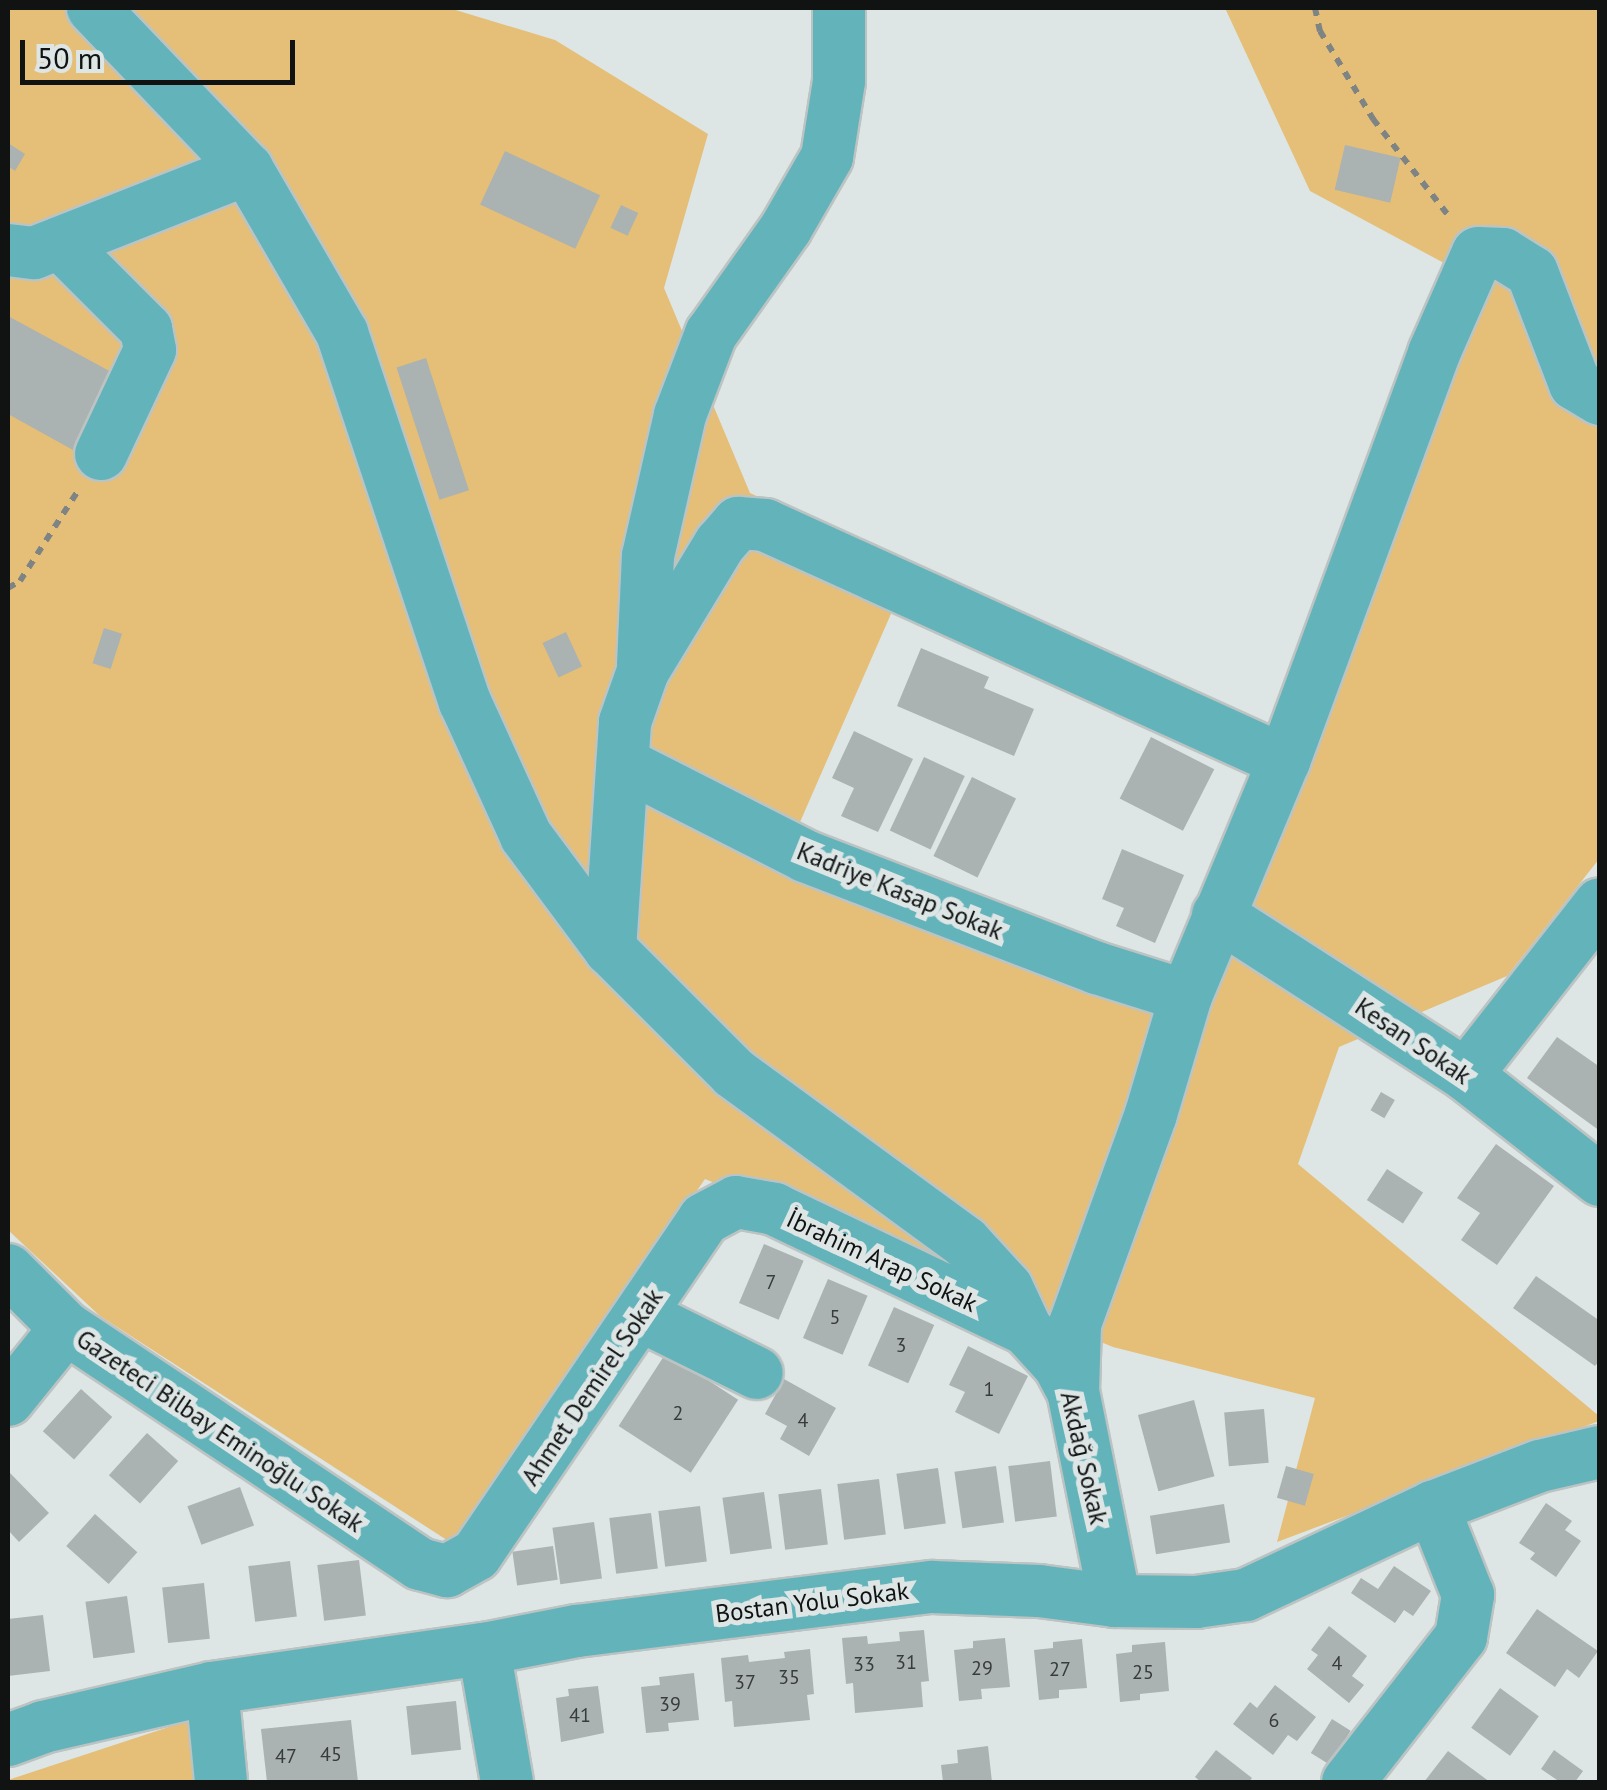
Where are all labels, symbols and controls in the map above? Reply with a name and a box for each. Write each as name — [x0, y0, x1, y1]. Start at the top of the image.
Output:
scale bar — [25, 20, 300, 82]
text: 50 m — [37, 38, 102, 77]
street label: Kadriye Kasap Sokak — [793, 836, 1007, 946]
street label: Kesan Sokak — [1349, 991, 1477, 1091]
street label: İbrahim Arap Sokak — [782, 1204, 982, 1318]
house number: 7 — [766, 1270, 776, 1294]
street label: Ahmet Demirel Sokak — [515, 1283, 669, 1491]
house number: 5 — [830, 1305, 840, 1329]
street label: Gazeteci Bilbay Eminoğlu Sokak — [70, 1323, 370, 1539]
house number: 3 — [896, 1333, 906, 1357]
house number: 1 — [984, 1377, 994, 1401]
street label: Akdağ Sokak — [1054, 1389, 1114, 1527]
house number: 2 — [673, 1401, 683, 1425]
house number: 4 — [798, 1408, 808, 1432]
street label: Bostan Yolu Sokak — [713, 1575, 911, 1629]
house number: 31 — [895, 1650, 917, 1674]
house number: 4 — [1332, 1651, 1342, 1675]
house number: 33 — [853, 1652, 875, 1676]
house number: 29 — [971, 1656, 993, 1680]
house number: 27 — [1049, 1657, 1071, 1681]
house number: 25 — [1132, 1660, 1154, 1684]
house number: 35 — [778, 1665, 800, 1689]
house number: 37 — [734, 1670, 756, 1694]
house number: 39 — [659, 1692, 681, 1716]
house number: 41 — [569, 1703, 591, 1727]
house number: 6 — [1269, 1708, 1279, 1732]
house number: 45 — [320, 1742, 342, 1766]
house number: 47 — [275, 1744, 297, 1768]

